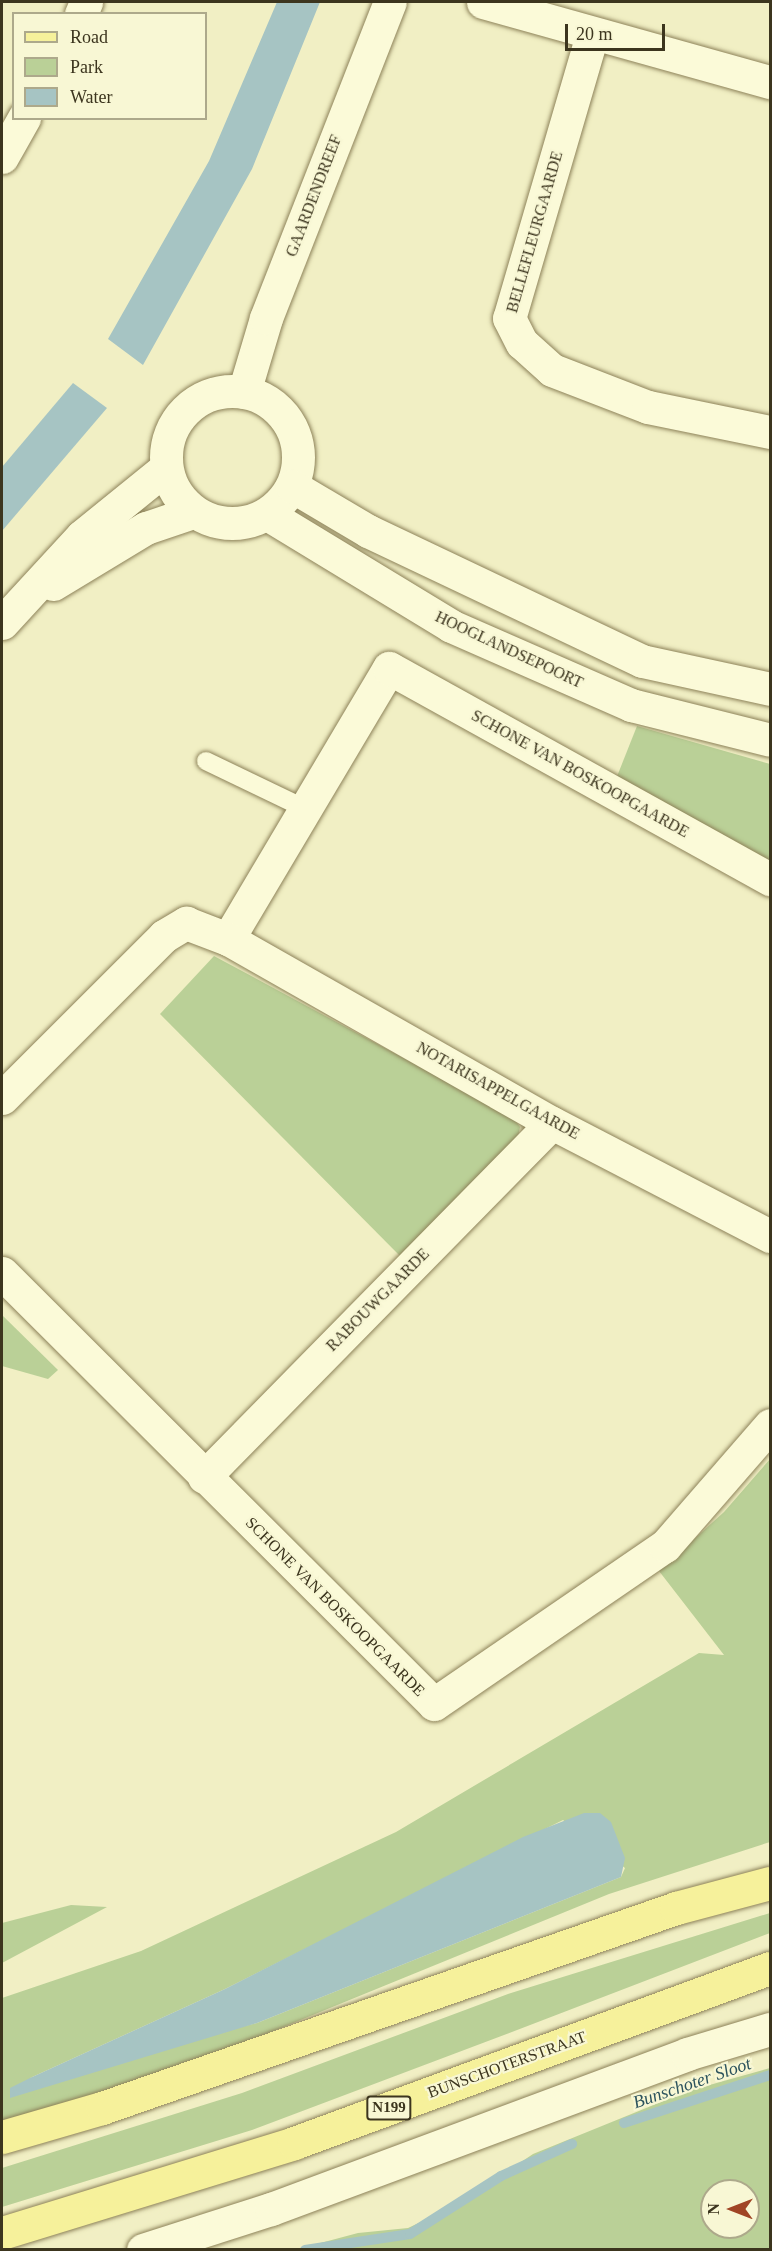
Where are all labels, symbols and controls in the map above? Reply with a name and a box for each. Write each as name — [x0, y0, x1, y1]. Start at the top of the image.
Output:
legend — [12, 12, 207, 120]
scale bar — [568, 12, 668, 50]
text: 20 m — [576, 24, 613, 44]
text: Road — [70, 27, 108, 47]
text: Park — [70, 57, 103, 77]
text: Water — [70, 87, 113, 107]
street label: GAARDENDREEF — [282, 132, 346, 260]
street label: BELLEFLEURGAARDE — [503, 149, 567, 315]
street label: HOOGLANDSEPOORT — [432, 607, 586, 693]
street label: SCHONE VAN BOSKOOPGAARDE — [468, 706, 692, 842]
street label: NOTARISAPPELGAARDE — [413, 1038, 583, 1144]
street label: RABOUWGAARDE — [323, 1245, 433, 1355]
street label: SCHONE VAN BOSKOOPGAARDE — [241, 1513, 429, 1701]
street label: BUNSCHOTERSTRAAT — [425, 2027, 589, 2103]
water label: Bunschoter Sloot — [630, 2053, 754, 2113]
road number: N199 — [365, 2096, 413, 2120]
north arrow — [700, 2179, 760, 2239]
text: N — [705, 2203, 722, 2215]

